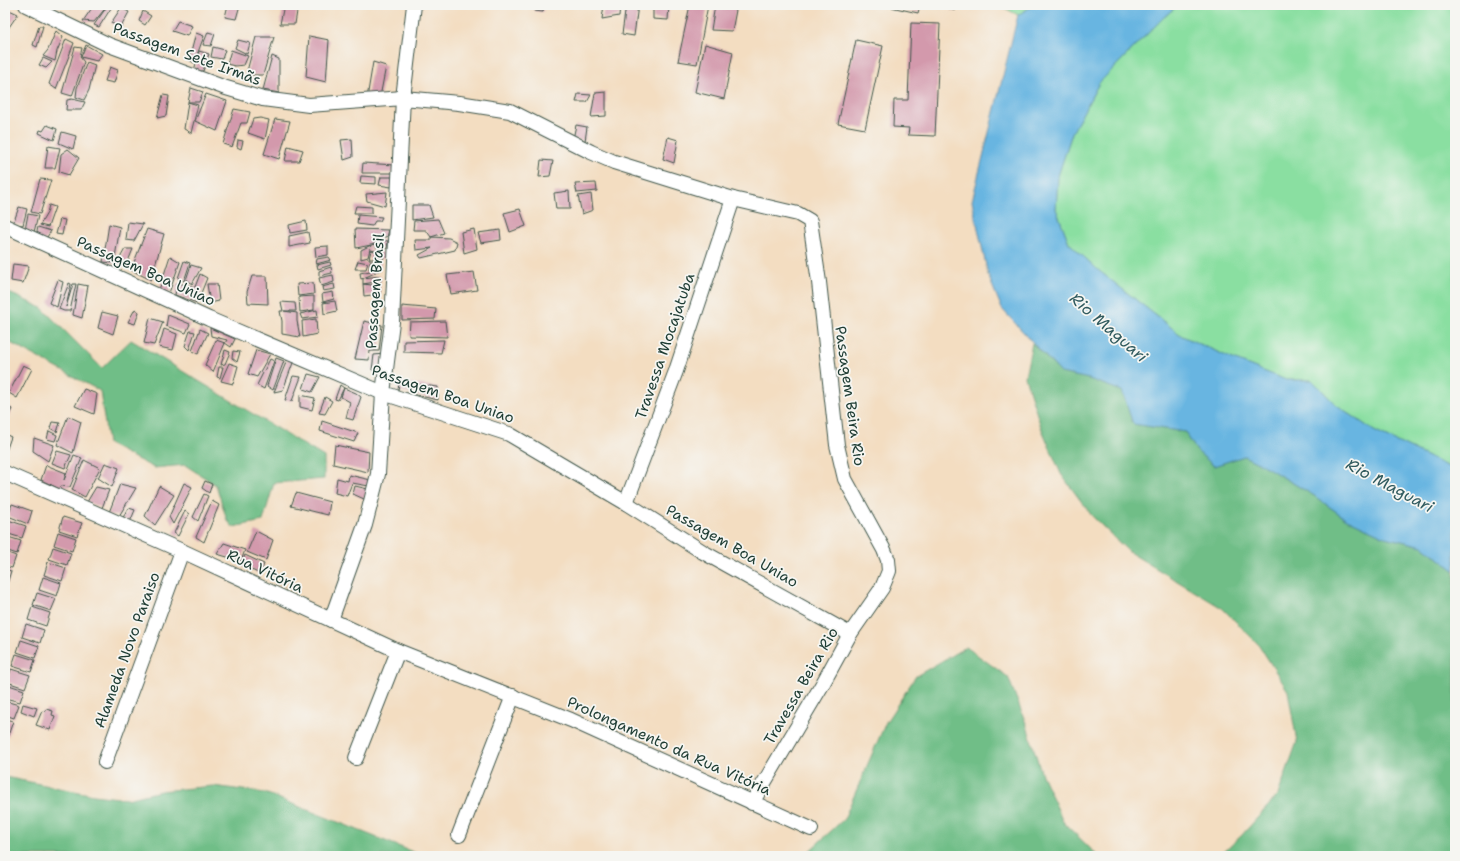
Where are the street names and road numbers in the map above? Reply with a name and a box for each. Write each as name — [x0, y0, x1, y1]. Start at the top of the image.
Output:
street label: Passagem Sete Irmãs — [110, 18, 264, 90]
street label: Passagem Boa Uniao — [74, 231, 218, 311]
street label: Passagem Brasil — [361, 232, 389, 350]
street label: Travessa Mocajatuba — [631, 270, 700, 422]
street label: Passagem Beira Rio — [830, 325, 870, 467]
street label: Passagem Boa Uniao — [369, 360, 517, 428]
street label: Passagem Boa Uniao — [662, 500, 802, 592]
street label: Rua Vitória — [224, 545, 307, 598]
street label: Alameda Novo Paraiso — [89, 569, 165, 731]
street label: Travessa Beira Rio — [759, 624, 843, 748]
street label: Prolongamento da Rua Vitória — [564, 692, 775, 800]

